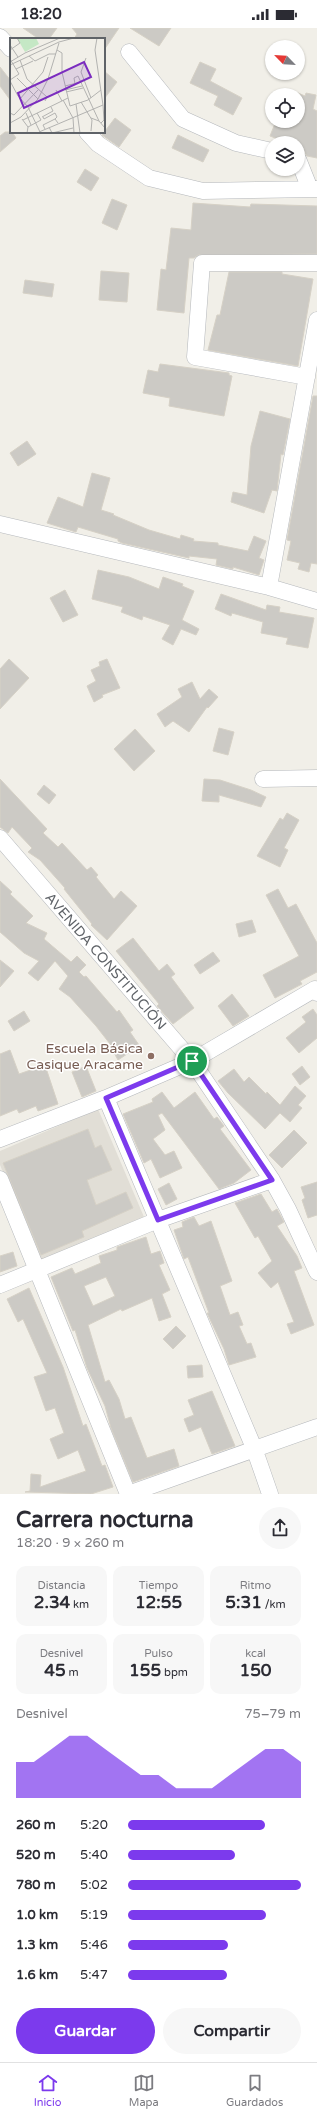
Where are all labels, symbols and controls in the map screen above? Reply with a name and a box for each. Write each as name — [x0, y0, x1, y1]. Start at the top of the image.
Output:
text: 18:20 — [20, 5, 62, 23]
inset map — [10, 38, 105, 133]
north arrow — [265, 40, 305, 80]
map controls — [265, 40, 305, 176]
button: locate — [265, 88, 305, 128]
button: layers — [265, 136, 305, 176]
street label: AVENIDA CONSTITUCIÓN — [41, 889, 170, 1033]
place label: Escuela Básica Casique Aracame — [27, 1040, 143, 1073]
pin — [175, 1044, 209, 1078]
icon: arrive — [181, 1050, 203, 1072]
marker: Escuela Básica Casique Aracame — [146, 1051, 156, 1061]
text: Carrera nocturna — [16, 1507, 194, 1533]
button: share — [259, 1507, 301, 1549]
text: 18:20 · 9 × 260 m — [16, 1535, 124, 1551]
text: Distancia — [38, 1579, 86, 1592]
text: Tiempo — [139, 1579, 178, 1592]
text: Ritmo — [240, 1579, 271, 1592]
text: 2.34 — [34, 1592, 70, 1613]
text: 12:55 — [135, 1592, 182, 1613]
text: 5:31 — [225, 1592, 262, 1613]
text: km — [70, 1598, 89, 1611]
text: /km — [262, 1598, 286, 1611]
text: Desnivel — [40, 1647, 83, 1660]
text: Pulso — [144, 1647, 173, 1660]
text: kcal — [245, 1647, 266, 1660]
text: 45 — [44, 1660, 66, 1681]
text: 155 — [129, 1660, 161, 1681]
text: 150 — [239, 1660, 272, 1681]
text: m — [66, 1666, 79, 1679]
text: bpm — [161, 1666, 188, 1679]
text: Desnivel — [16, 1706, 68, 1722]
text: 75–79 m — [244, 1706, 301, 1722]
text: 260 m — [16, 1817, 56, 1833]
text: 5:20 — [80, 1817, 108, 1833]
text: 520 m — [16, 1847, 56, 1863]
text: 5:40 — [80, 1847, 108, 1863]
text: 780 m — [16, 1877, 56, 1893]
text: 5:02 — [80, 1877, 108, 1893]
text: 1.0 km — [16, 1907, 58, 1923]
text: 5:19 — [80, 1907, 108, 1923]
text: 1.3 km — [16, 1937, 58, 1953]
text: 5:46 — [80, 1937, 108, 1953]
text: 1.6 km — [16, 1967, 58, 1983]
text: 5:47 — [80, 1967, 108, 1983]
button: Guardar — [16, 2008, 155, 2054]
button: Compartir — [163, 2008, 301, 2054]
tab: Inicio — [34, 2072, 61, 2109]
tab: Mapa — [129, 2072, 159, 2109]
tab: Guardados — [226, 2072, 283, 2109]

